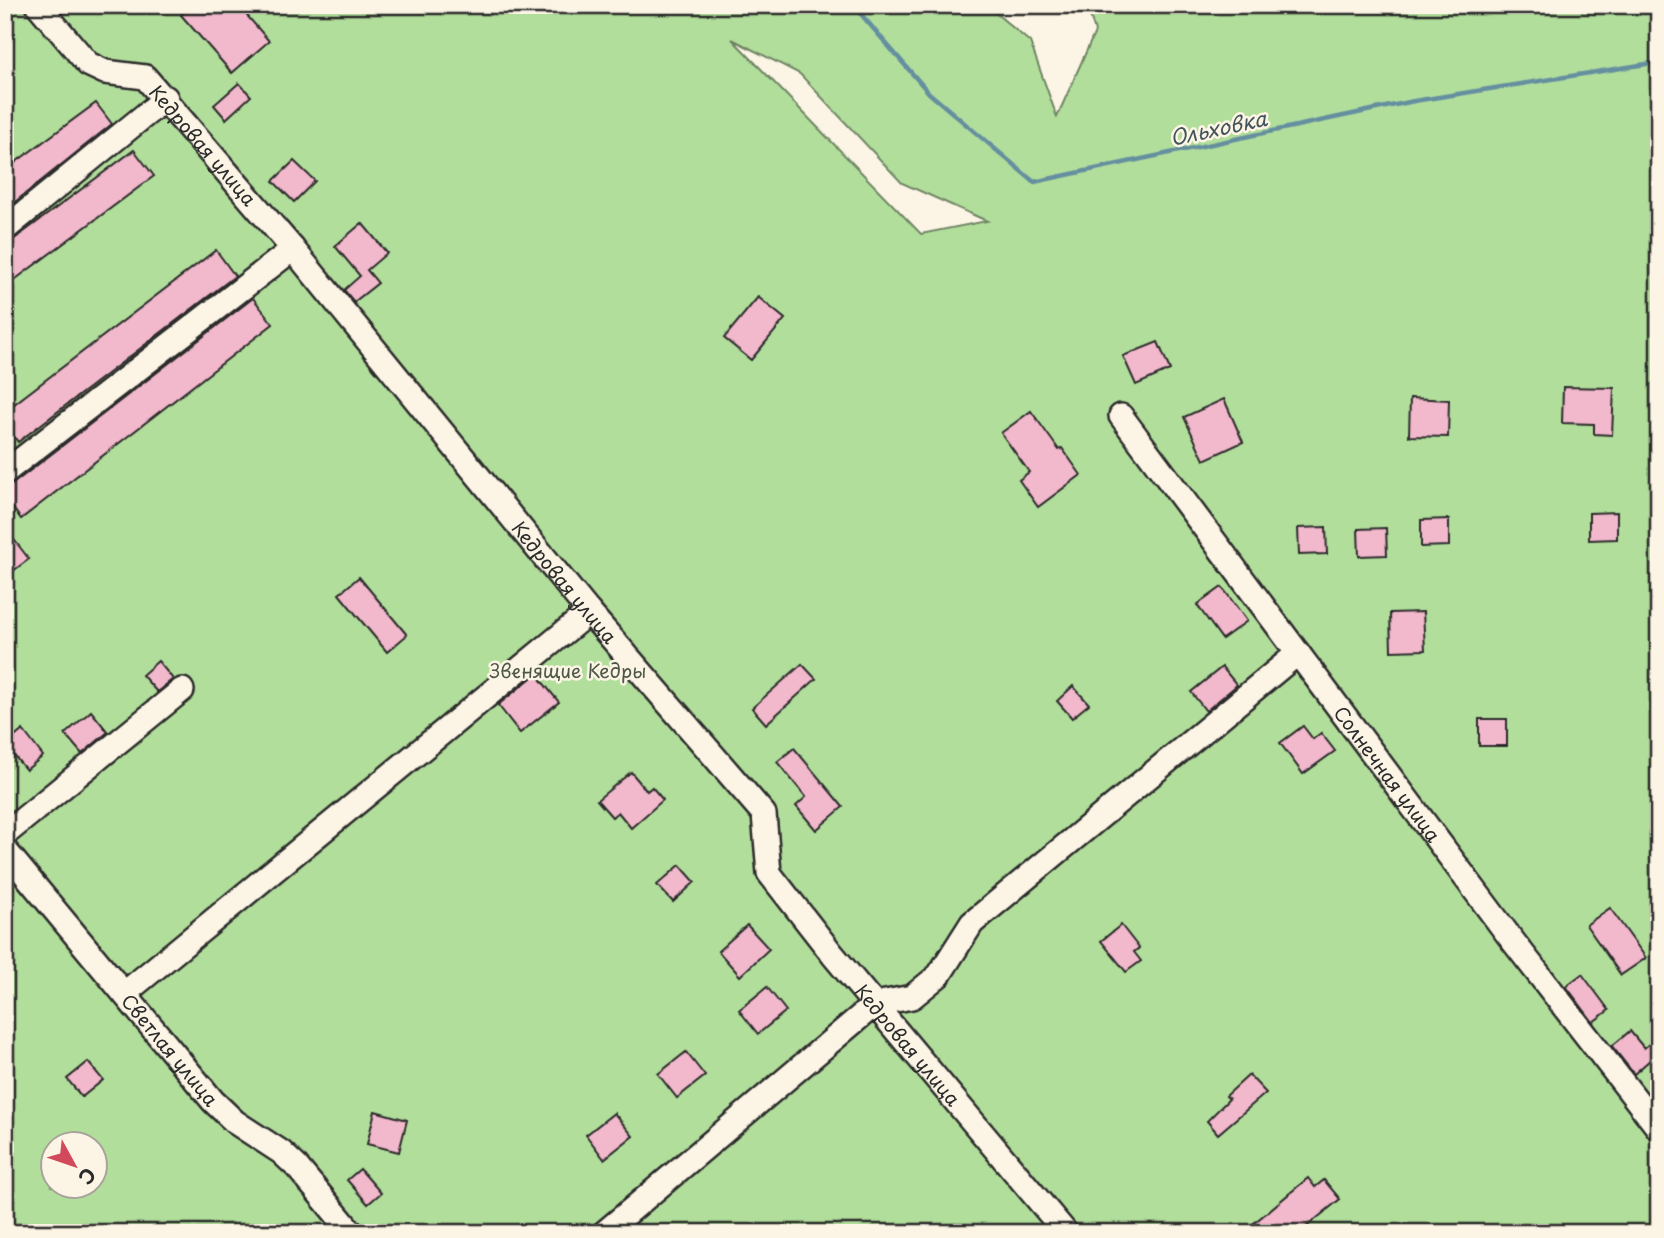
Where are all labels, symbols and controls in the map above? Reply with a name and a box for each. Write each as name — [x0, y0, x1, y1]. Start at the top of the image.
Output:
street label: Кедровая улица — [143, 78, 264, 212]
water label: Ольховка — [1167, 101, 1270, 153]
street label: Кедровая улица — [506, 514, 624, 649]
park label: Звенящие Кедры — [489, 656, 647, 684]
street label: Солнечная улица — [1328, 700, 1448, 847]
street label: Кедровая улица — [849, 977, 967, 1112]
street label: Светлая улица — [115, 987, 225, 1112]
north arrow — [38, 1130, 108, 1200]
text: С — [72, 1162, 103, 1191]

